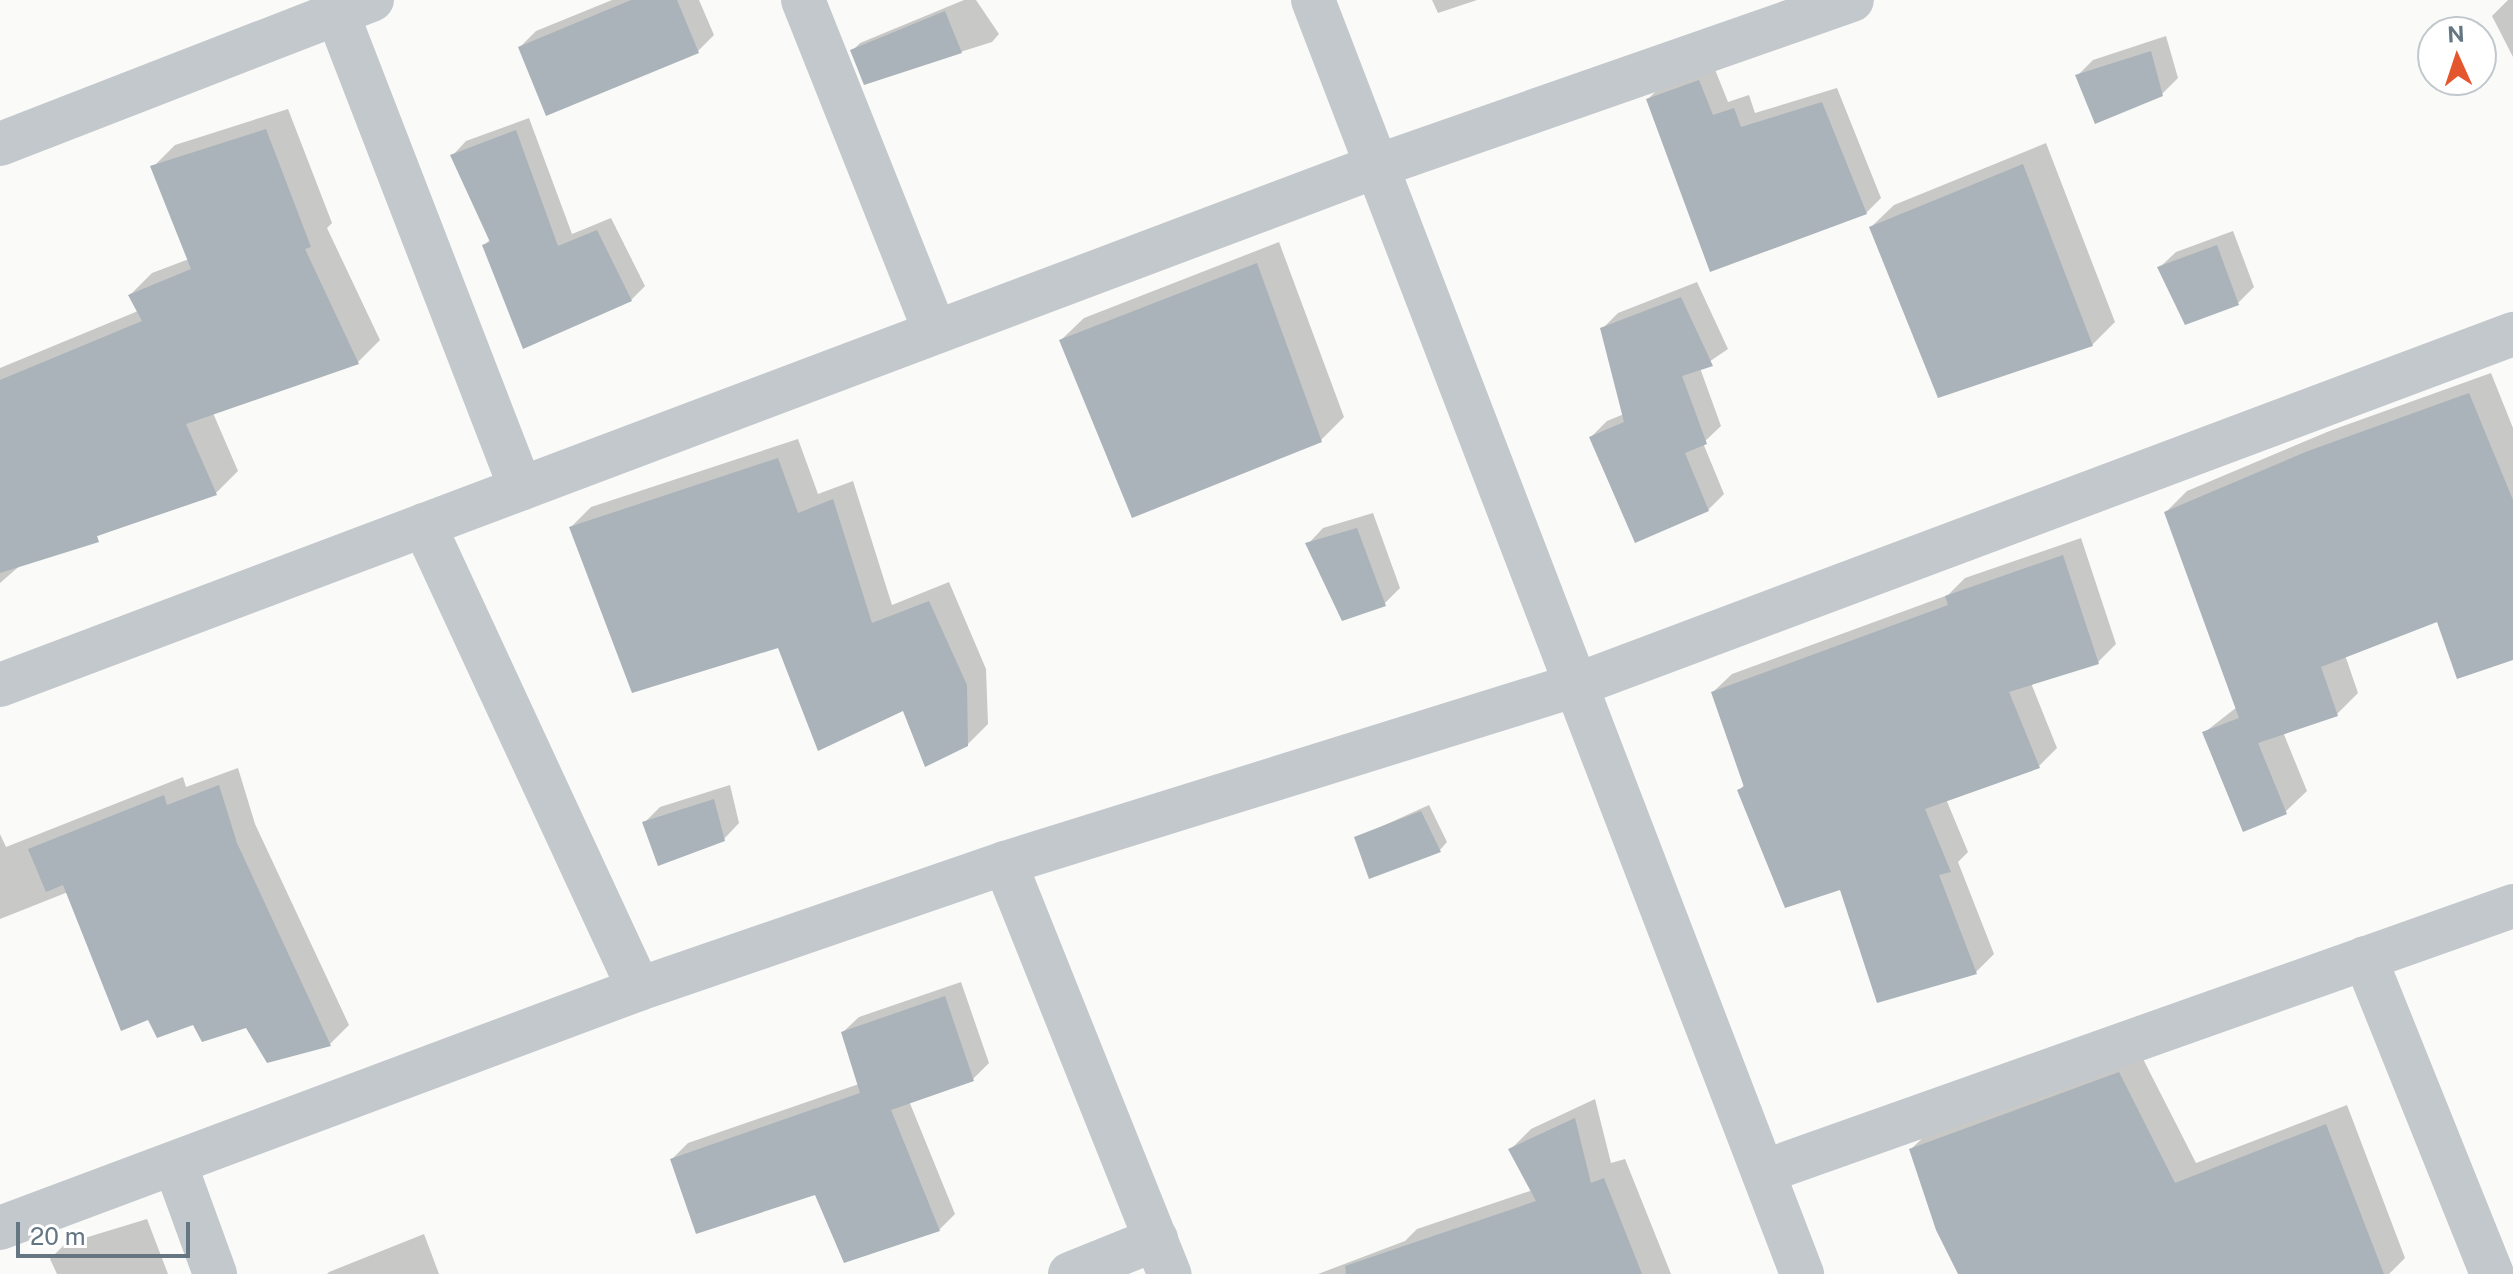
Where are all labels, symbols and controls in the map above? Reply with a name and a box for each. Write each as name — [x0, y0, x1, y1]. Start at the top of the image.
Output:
north arrow — [2417, 16, 2497, 96]
text: N — [2447, 21, 2465, 47]
scale bar — [20, 1206, 194, 1256]
text: 20 m — [30, 1222, 86, 1250]

